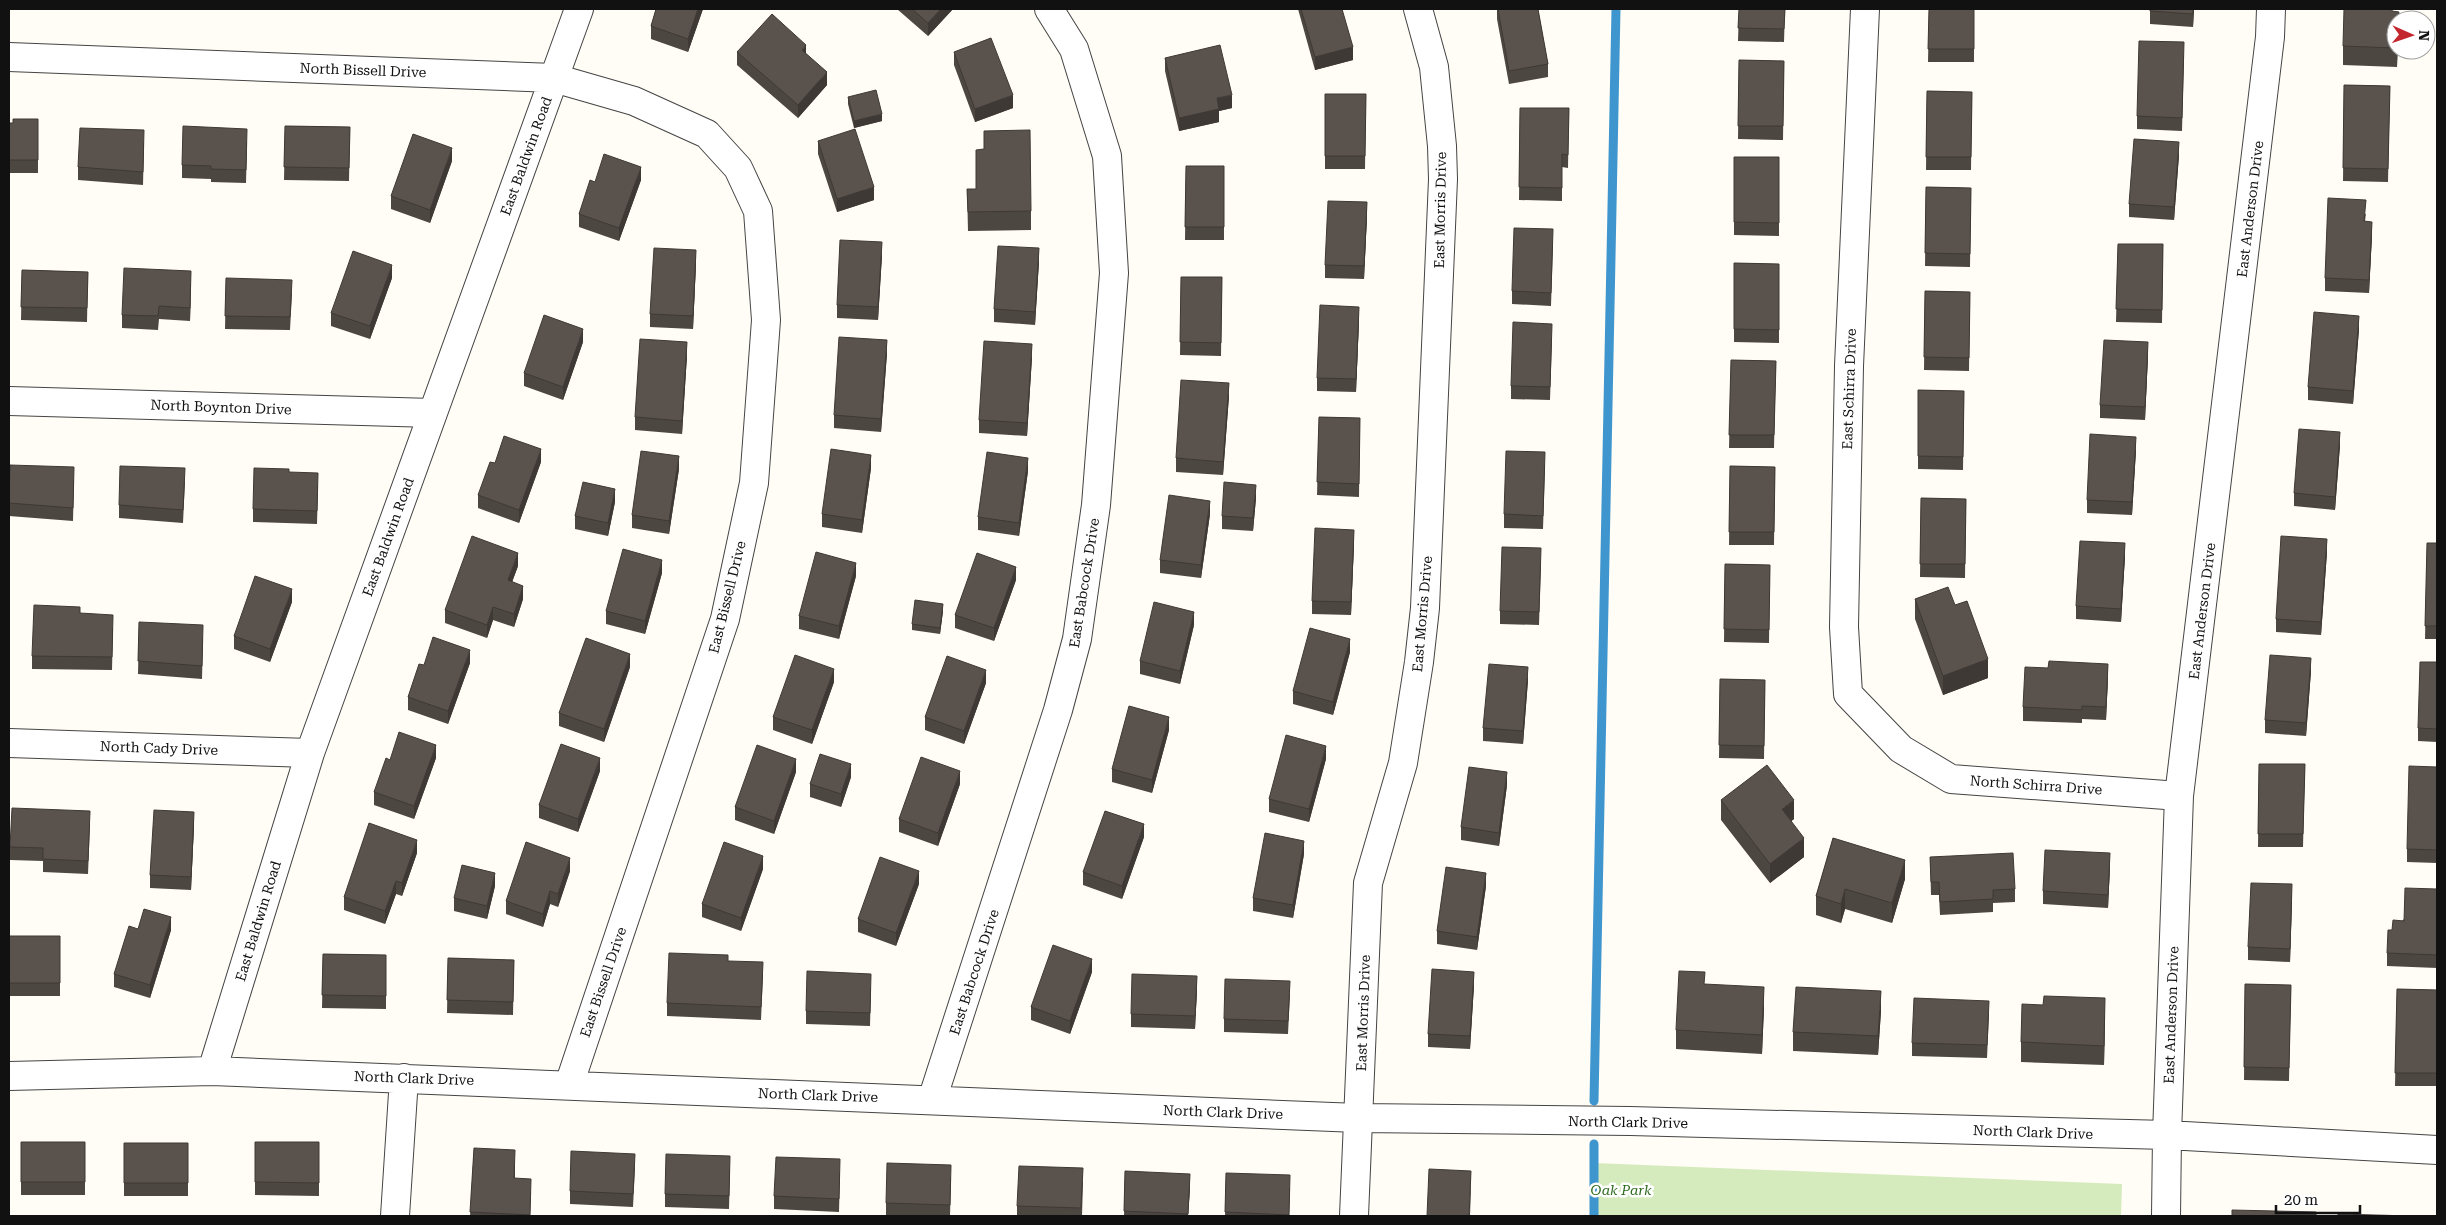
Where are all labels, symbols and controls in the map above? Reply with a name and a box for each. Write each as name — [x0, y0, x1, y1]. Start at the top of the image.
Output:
north arrow — [2386, 10, 2436, 60]
text: N — [2416, 30, 2432, 41]
street label: North Bissell Drive — [299, 60, 427, 80]
street label: East Baldwin Road — [497, 94, 555, 218]
street label: East Anderson Drive — [2234, 139, 2266, 278]
street label: East Morris Drive — [1431, 151, 1449, 268]
street label: East Schirra Drive — [1839, 328, 1859, 450]
street label: North Boynton Drive — [150, 397, 292, 417]
street label: East Baldwin Road — [359, 475, 417, 599]
street label: East Babcock Drive — [1066, 517, 1102, 649]
street label: East Bissell Drive — [705, 539, 749, 655]
street label: East Anderson Drive — [2186, 541, 2218, 680]
street label: East Morris Drive — [1409, 555, 1435, 673]
street label: North Cady Drive — [100, 738, 219, 758]
street label: North Schirra Drive — [1969, 772, 2103, 798]
street label: East Baldwin Road — [232, 859, 284, 983]
street label: East Babcock Drive — [946, 907, 1002, 1037]
street label: East Bissell Drive — [577, 925, 629, 1039]
street label: East Anderson Drive — [2161, 946, 2181, 1084]
street label: East Morris Drive — [1353, 954, 1373, 1072]
street label: North Clark Drive — [354, 1068, 475, 1088]
street label: North Clark Drive — [758, 1085, 879, 1105]
street label: North Clark Drive — [1163, 1102, 1284, 1122]
street label: North Clark Drive — [1568, 1113, 1688, 1131]
street label: North Clark Drive — [1973, 1122, 2094, 1142]
park label: Oak Park — [1591, 1182, 1652, 1198]
scale bar — [2276, 1182, 2360, 1214]
text: 20 m — [2284, 1191, 2319, 1209]

